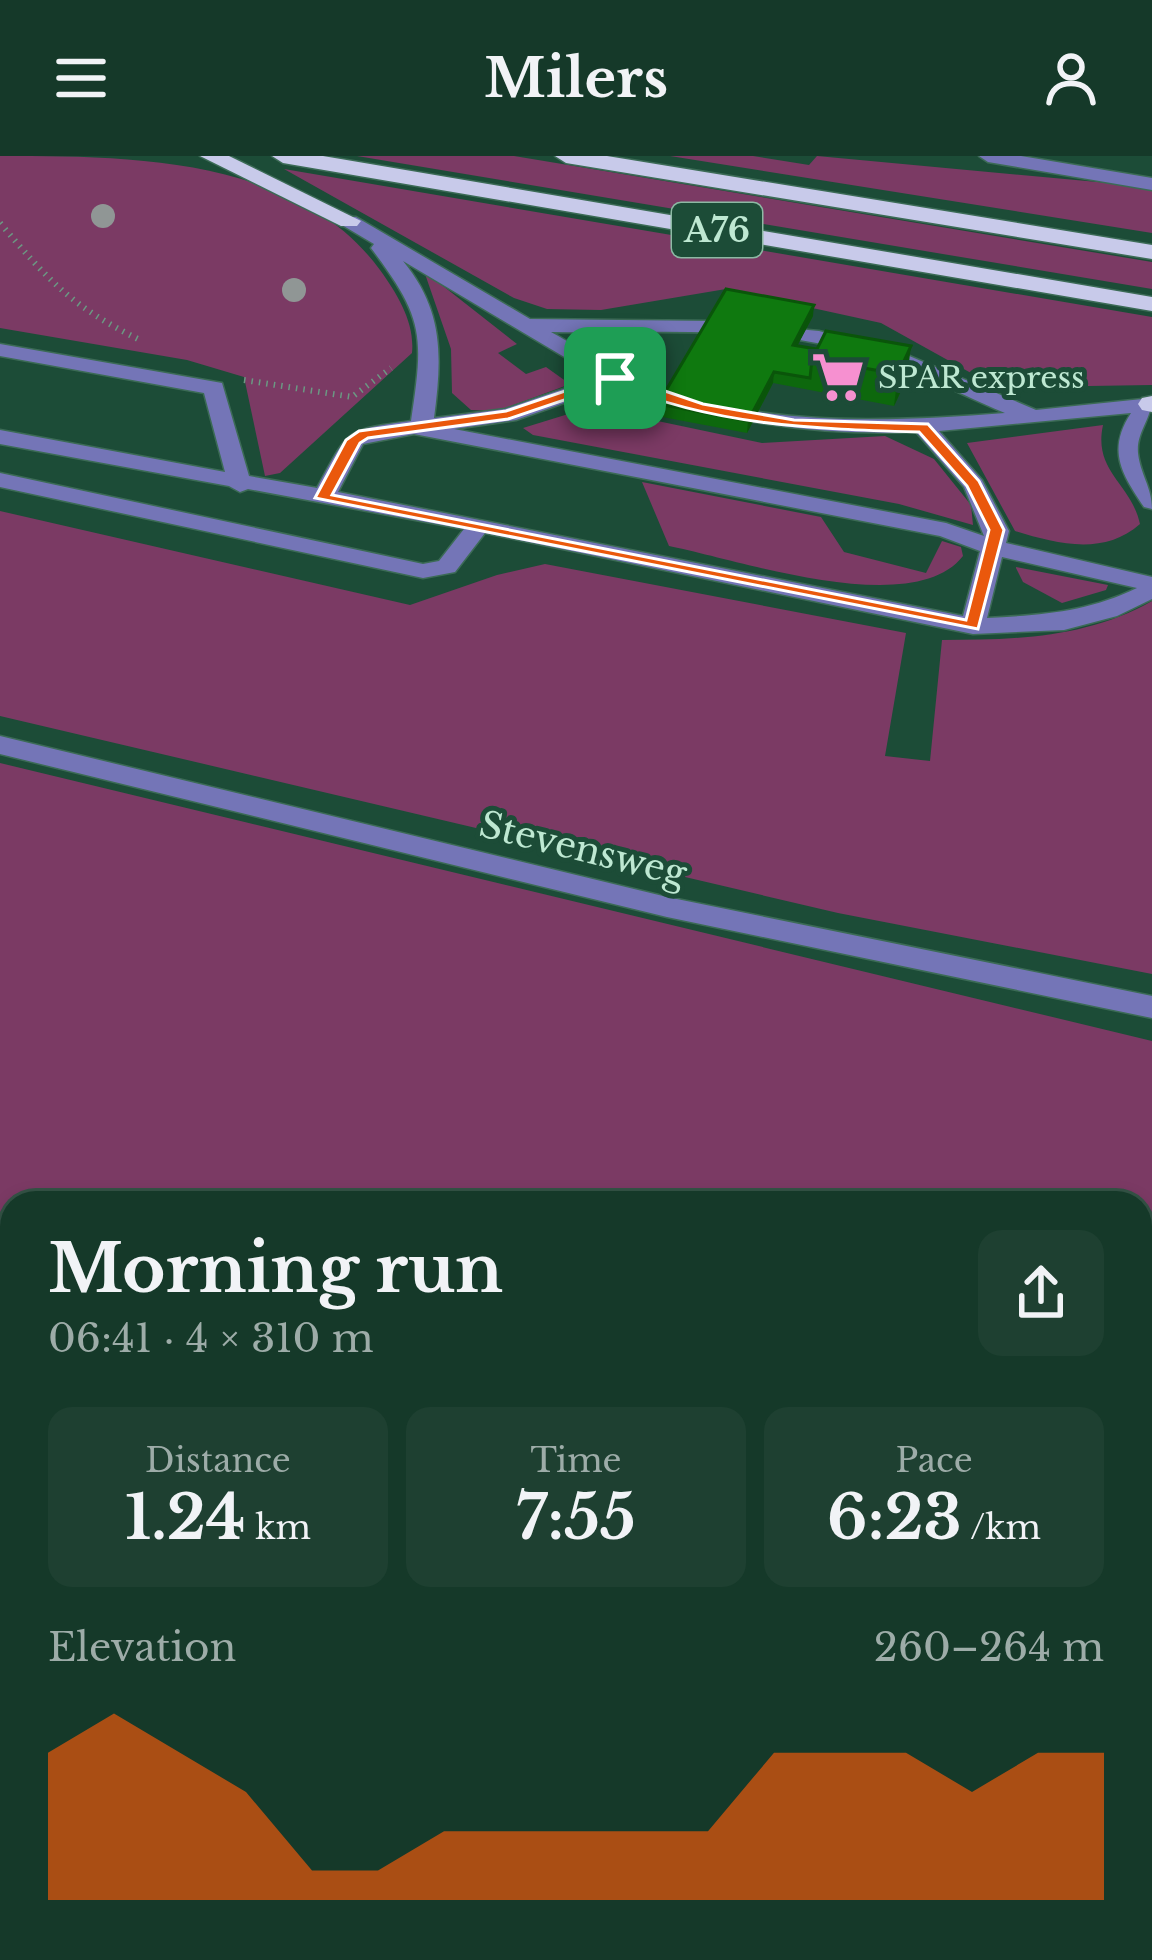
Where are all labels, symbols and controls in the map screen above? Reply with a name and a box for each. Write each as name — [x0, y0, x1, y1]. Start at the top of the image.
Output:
icon: menu — [48, 45, 114, 111]
text: Milers — [484, 45, 668, 112]
icon: person — [1038, 45, 1104, 111]
road number: A76 — [672, 203, 762, 257]
pin — [564, 327, 666, 429]
icon: arrive — [582, 345, 648, 411]
supermarket icon: SPAR express — [809, 348, 867, 406]
place label: SPAR express — [878, 359, 1085, 396]
street label: Stevensweg — [475, 802, 692, 897]
text: Morning run — [48, 1228, 503, 1310]
button: share — [978, 1230, 1104, 1356]
text: 06:41 · 4 × 310 m — [48, 1314, 374, 1363]
text: Distance — [145, 1440, 291, 1481]
text: Time — [530, 1440, 622, 1481]
text: Pace — [895, 1440, 973, 1481]
text: 1.24 — [125, 1481, 246, 1555]
text: 7:55 — [516, 1481, 636, 1555]
text: 6:23 — [827, 1481, 962, 1555]
text: km — [246, 1507, 311, 1548]
text: /km — [962, 1507, 1041, 1548]
text: Elevation — [48, 1623, 236, 1672]
text: 260–264 m — [874, 1623, 1104, 1672]

